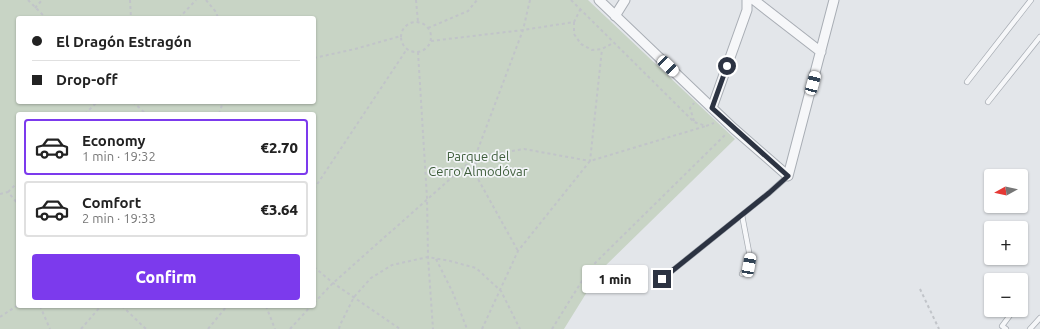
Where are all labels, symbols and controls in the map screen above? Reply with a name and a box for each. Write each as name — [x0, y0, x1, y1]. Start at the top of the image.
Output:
text: El Dragón Estragón — [56, 33, 192, 50]
car — [655, 53, 681, 79]
route start — [718, 57, 736, 75]
car — [804, 70, 822, 96]
text: Drop-off — [56, 71, 118, 88]
icon: car — [34, 129, 70, 165]
text: Economy — [82, 132, 146, 149]
text: €2.70 — [260, 139, 298, 156]
text: 1 min · 19:32 — [82, 149, 156, 163]
park label: Parque del Cerro Almodóvar — [428, 149, 528, 178]
north arrow — [984, 169, 1028, 213]
map controls — [984, 169, 1028, 317]
icon: car — [34, 191, 70, 227]
text: Comfort — [82, 194, 141, 211]
text: €3.64 — [260, 201, 298, 218]
text: 2 min · 19:33 — [82, 211, 156, 225]
button: + — [984, 221, 1028, 265]
car — [741, 252, 757, 278]
button: Confirm — [32, 254, 300, 300]
callout: 1 min — [582, 265, 648, 293]
route end — [653, 270, 671, 288]
text: 1 min — [598, 272, 632, 286]
button: − — [984, 273, 1028, 317]

